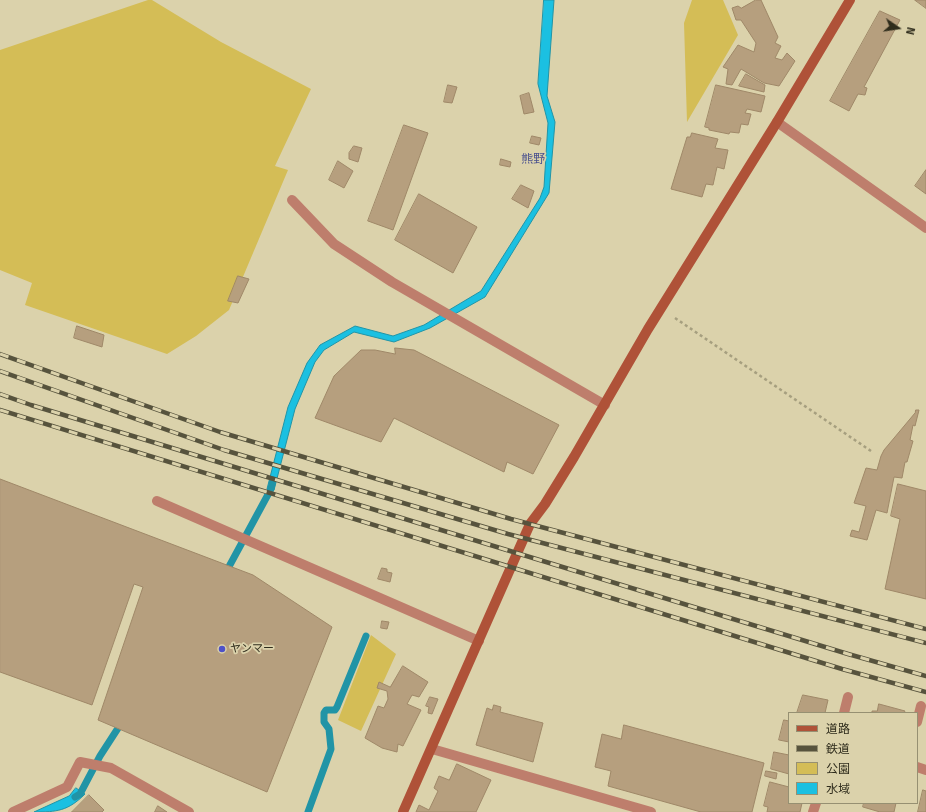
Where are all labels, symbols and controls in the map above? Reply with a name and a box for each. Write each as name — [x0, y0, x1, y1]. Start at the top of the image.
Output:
north arrow — [878, 8, 918, 48]
text: N — [903, 26, 917, 36]
district label: 熊野 — [521, 153, 545, 167]
place label: ヤンマー — [230, 642, 274, 656]
marker: ヤンマー — [217, 644, 227, 654]
legend — [788, 712, 918, 804]
text: 道路 — [826, 722, 850, 737]
text: 鉄道 — [826, 742, 850, 757]
text: 公園 — [826, 762, 850, 777]
text: 水域 — [826, 782, 850, 797]

